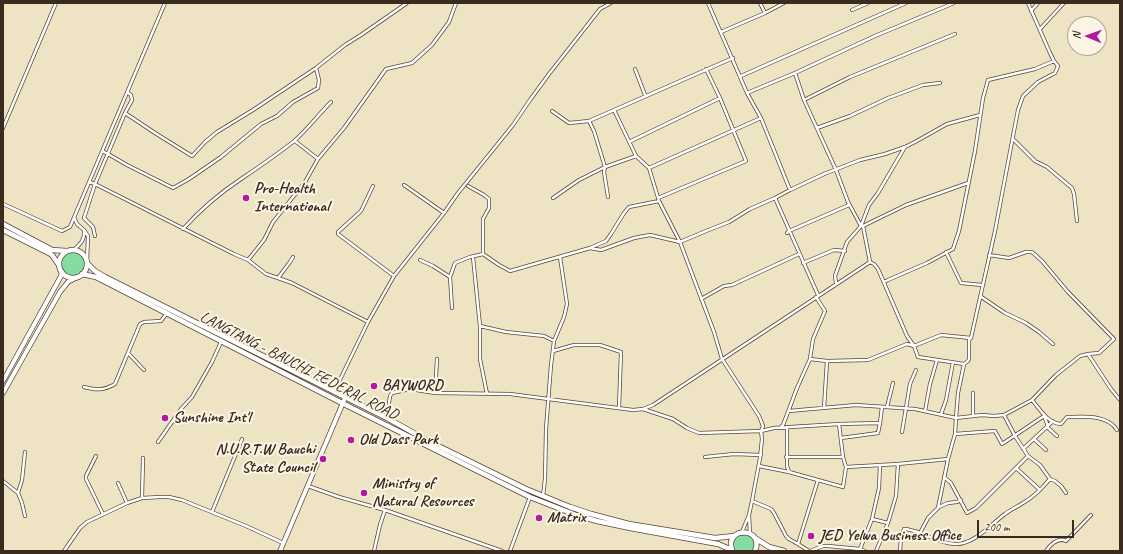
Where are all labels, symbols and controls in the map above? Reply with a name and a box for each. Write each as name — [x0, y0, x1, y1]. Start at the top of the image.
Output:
north arrow — [1067, 16, 1107, 56]
text: N — [1069, 32, 1083, 39]
place label: Pro-Health International — [254, 179, 329, 217]
marker: Pro-Health International — [241, 193, 251, 203]
street label: LANGTANG - BAUCHI FEDERAL ROAD — [197, 307, 401, 425]
place label: BAYWORD — [382, 376, 443, 396]
marker: BAYWORD — [369, 381, 379, 391]
place label: Sunshine Int'l — [173, 408, 250, 428]
marker: Sunshine Int'l — [160, 413, 170, 423]
place label: Old Dass Park — [359, 430, 438, 450]
marker: Old Dass Park — [346, 435, 356, 445]
place label: N.U.R.T.W Bauchi State Council — [215, 440, 315, 478]
marker: N.U.R.T.W Bauchi State Council — [318, 454, 328, 464]
place label: Ministry of Natural Resources — [372, 474, 473, 512]
marker: Ministry of Natural Resources — [359, 488, 369, 498]
place label: Matrix — [547, 508, 585, 528]
scale bar — [979, 512, 1076, 538]
marker: Matrix — [534, 513, 544, 523]
text: 200 m — [984, 519, 1010, 535]
place label: JED Yelwa Business Office — [819, 526, 961, 546]
marker: JED Yelwa Business Office — [806, 531, 816, 541]

